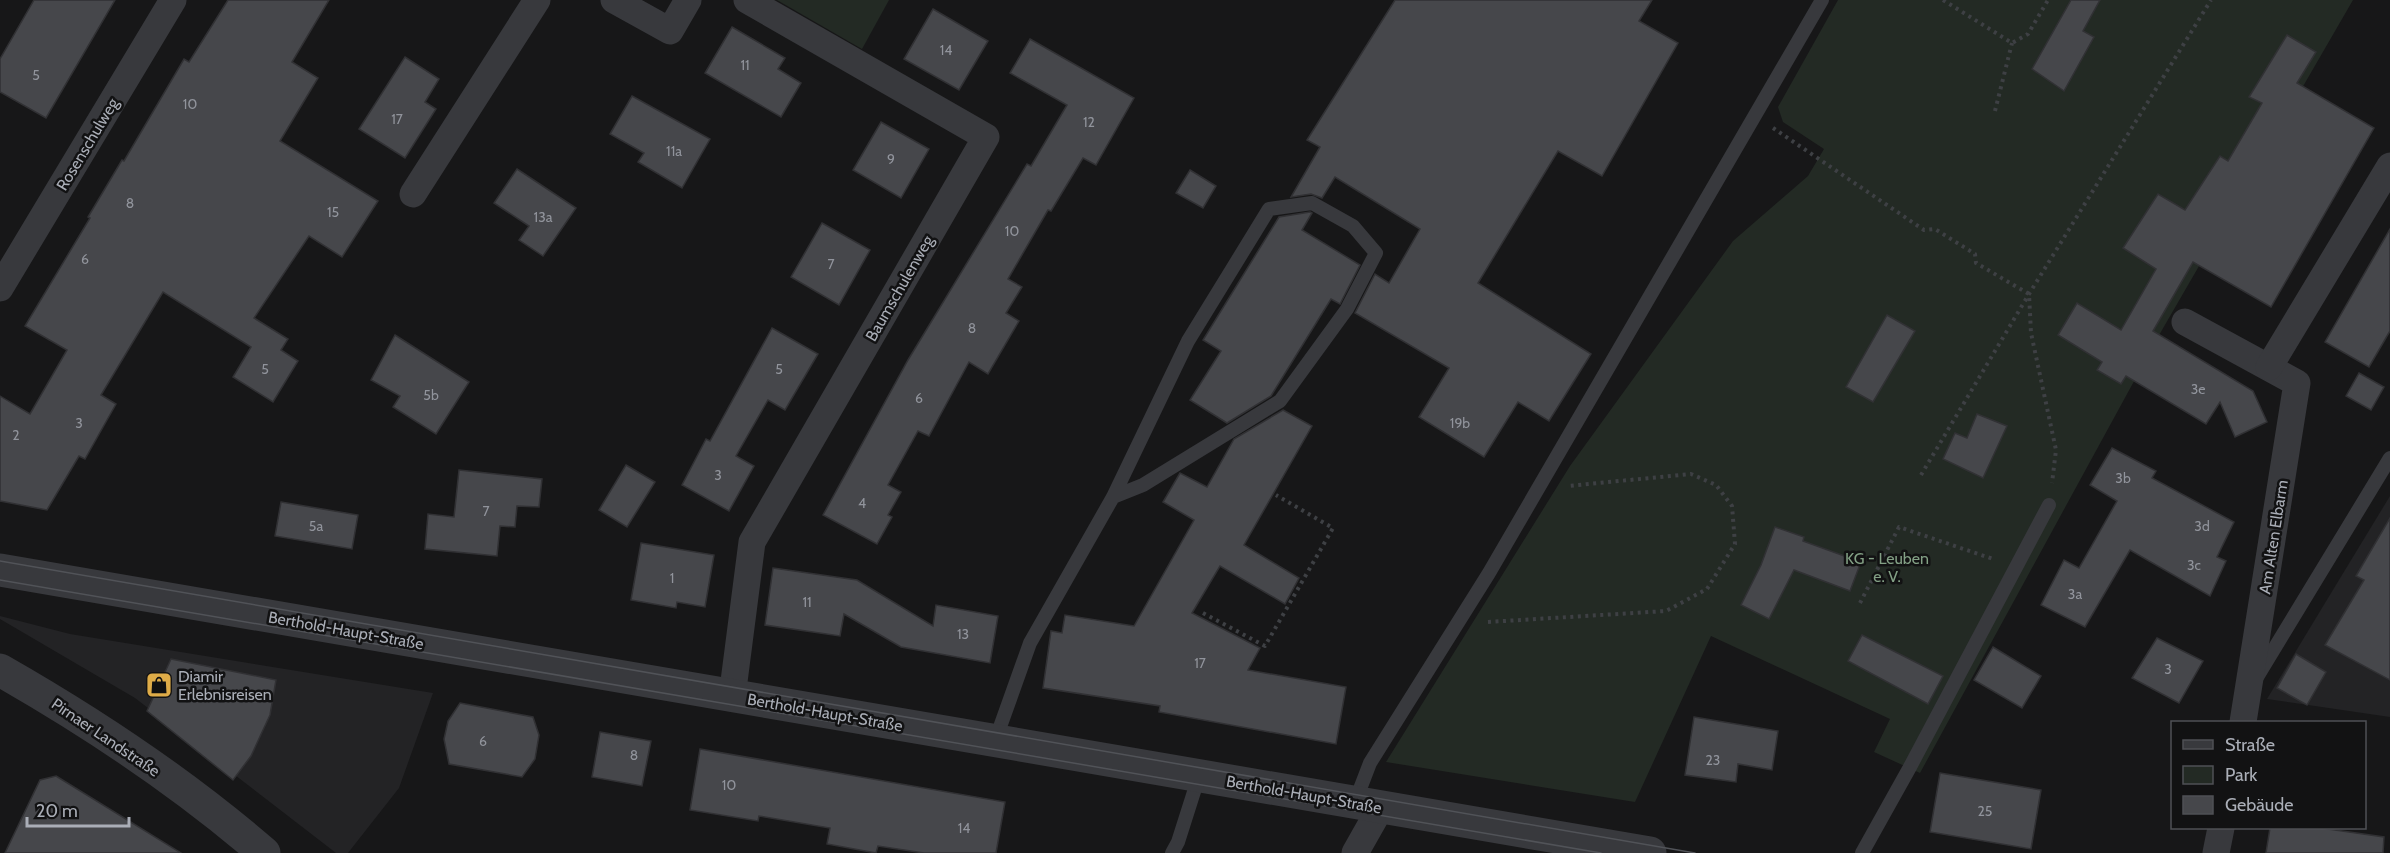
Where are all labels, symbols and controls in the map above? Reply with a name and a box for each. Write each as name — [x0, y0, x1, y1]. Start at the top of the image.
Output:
house number: 14 — [940, 41, 952, 59]
house number: 11 — [740, 56, 750, 74]
house number: 5 — [32, 66, 40, 84]
street label: Rosenschulweg — [52, 94, 123, 194]
house number: 10 — [183, 95, 197, 113]
house number: 17 — [391, 110, 403, 128]
house number: 12 — [1083, 113, 1095, 131]
house number: 11a — [666, 142, 682, 160]
house number: 9 — [887, 150, 895, 168]
house number: 8 — [126, 194, 134, 212]
house number: 15 — [327, 203, 339, 221]
house number: 13a — [534, 208, 553, 226]
house number: 10 — [1005, 222, 1019, 240]
street label: Baumschulenweg — [861, 231, 938, 345]
house number: 6 — [81, 250, 89, 268]
house number: 7 — [827, 255, 835, 273]
house number: 8 — [968, 319, 976, 337]
house number: 5 — [261, 360, 269, 378]
house number: 5 — [775, 360, 783, 378]
house number: 3e — [2191, 380, 2205, 398]
house number: 5b — [423, 386, 439, 404]
house number: 6 — [915, 389, 923, 407]
house number: 3 — [75, 414, 83, 432]
house number: 19b — [1450, 414, 1470, 432]
house number: 2 — [12, 426, 20, 444]
house number: 3 — [714, 466, 722, 484]
house number: 3b — [2115, 469, 2131, 487]
street label: Am Alten Elbarm — [2255, 479, 2292, 595]
house number: 4 — [858, 494, 866, 512]
house number: 7 — [482, 502, 490, 520]
house number: 5a — [309, 517, 323, 535]
house number: 3d — [2194, 517, 2210, 535]
park label: KG - Leuben e. V. — [1845, 549, 1929, 586]
house number: 3c — [2187, 556, 2201, 574]
house number: 1 — [670, 569, 674, 587]
house number: 3a — [2068, 585, 2082, 603]
house number: 11 — [802, 593, 812, 611]
street label: Berthold-Haupt-Straße — [267, 607, 425, 654]
house number: 13 — [957, 625, 969, 643]
house number: 17 — [1194, 654, 1206, 672]
house number: 3 — [2164, 660, 2172, 678]
place label: Diamir Erlebnisreisen — [178, 667, 272, 704]
shop icon: Diamir Erlebnisreisen — [144, 670, 174, 700]
street label: Berthold-Haupt-Straße — [746, 689, 904, 736]
street label: Pirnaer Landstraße — [48, 694, 163, 781]
legend — [2171, 721, 2366, 829]
house number: 6 — [479, 732, 487, 750]
text: Straße — [2225, 734, 2275, 756]
house number: 8 — [630, 746, 638, 764]
house number: 23 — [1706, 751, 1720, 769]
text: Park — [2225, 764, 2258, 786]
street label: Berthold-Haupt-Straße — [1225, 771, 1383, 818]
house number: 10 — [722, 776, 736, 794]
scale bar — [27, 790, 129, 828]
text: Gebäude — [2225, 794, 2294, 816]
text: 20 m — [36, 800, 78, 822]
house number: 25 — [1978, 802, 1992, 820]
house number: 14 — [958, 819, 970, 837]

